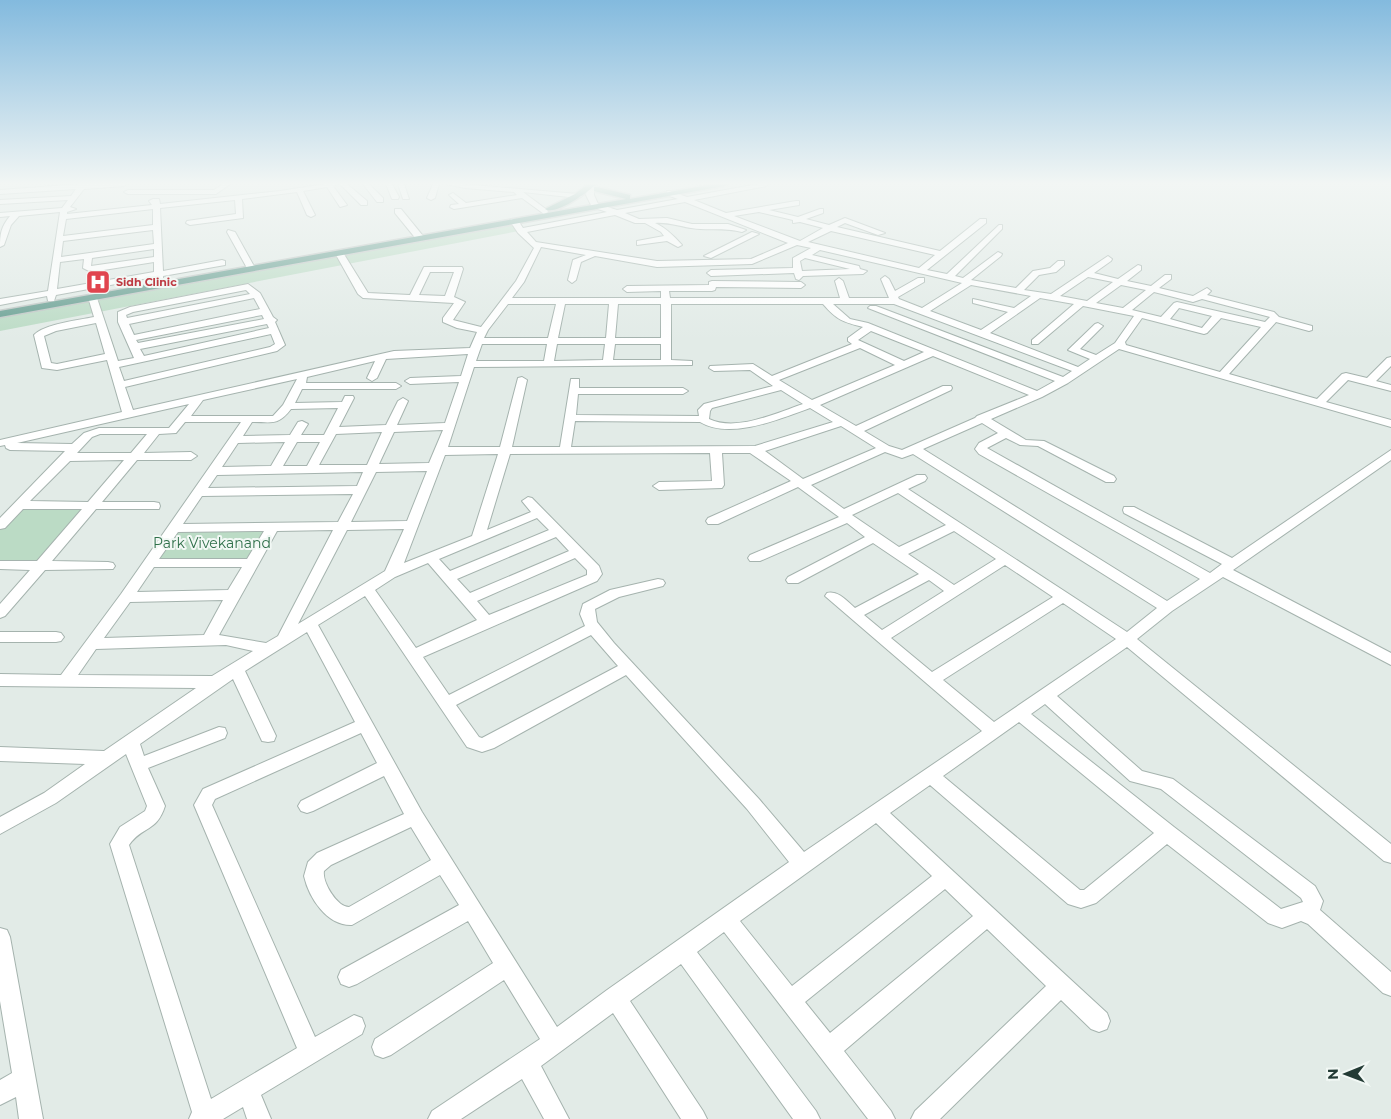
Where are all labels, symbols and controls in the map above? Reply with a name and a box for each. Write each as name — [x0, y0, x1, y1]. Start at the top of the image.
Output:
hospital icon: Sidh Clinic — [85, 269, 111, 295]
place label: Sidh Clinic — [116, 275, 177, 289]
park label: Park Vivekanand — [153, 534, 271, 552]
north arrow — [1321, 1049, 1371, 1099]
text: N — [1324, 1068, 1342, 1080]

